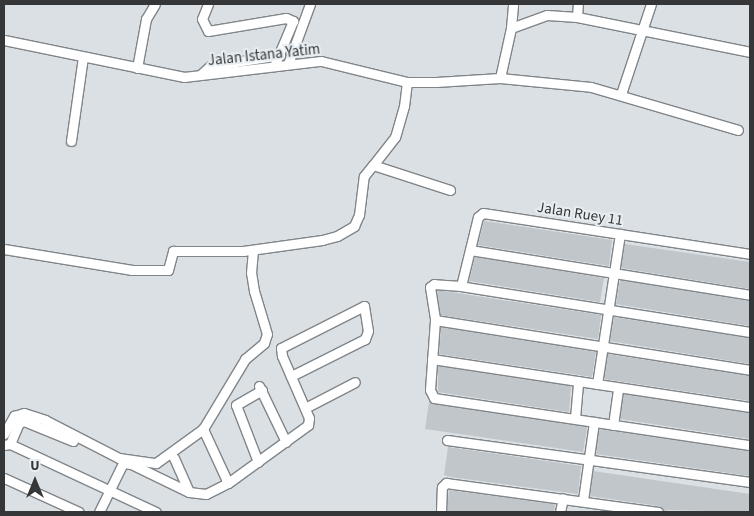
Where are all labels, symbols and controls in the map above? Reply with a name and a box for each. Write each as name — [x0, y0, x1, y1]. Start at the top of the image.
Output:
street label: Jalan Istana Yatim — [207, 40, 321, 70]
street label: Jalan Ruey 11 — [536, 198, 624, 230]
north arrow — [10, 456, 60, 506]
text: U — [30, 456, 40, 476]

